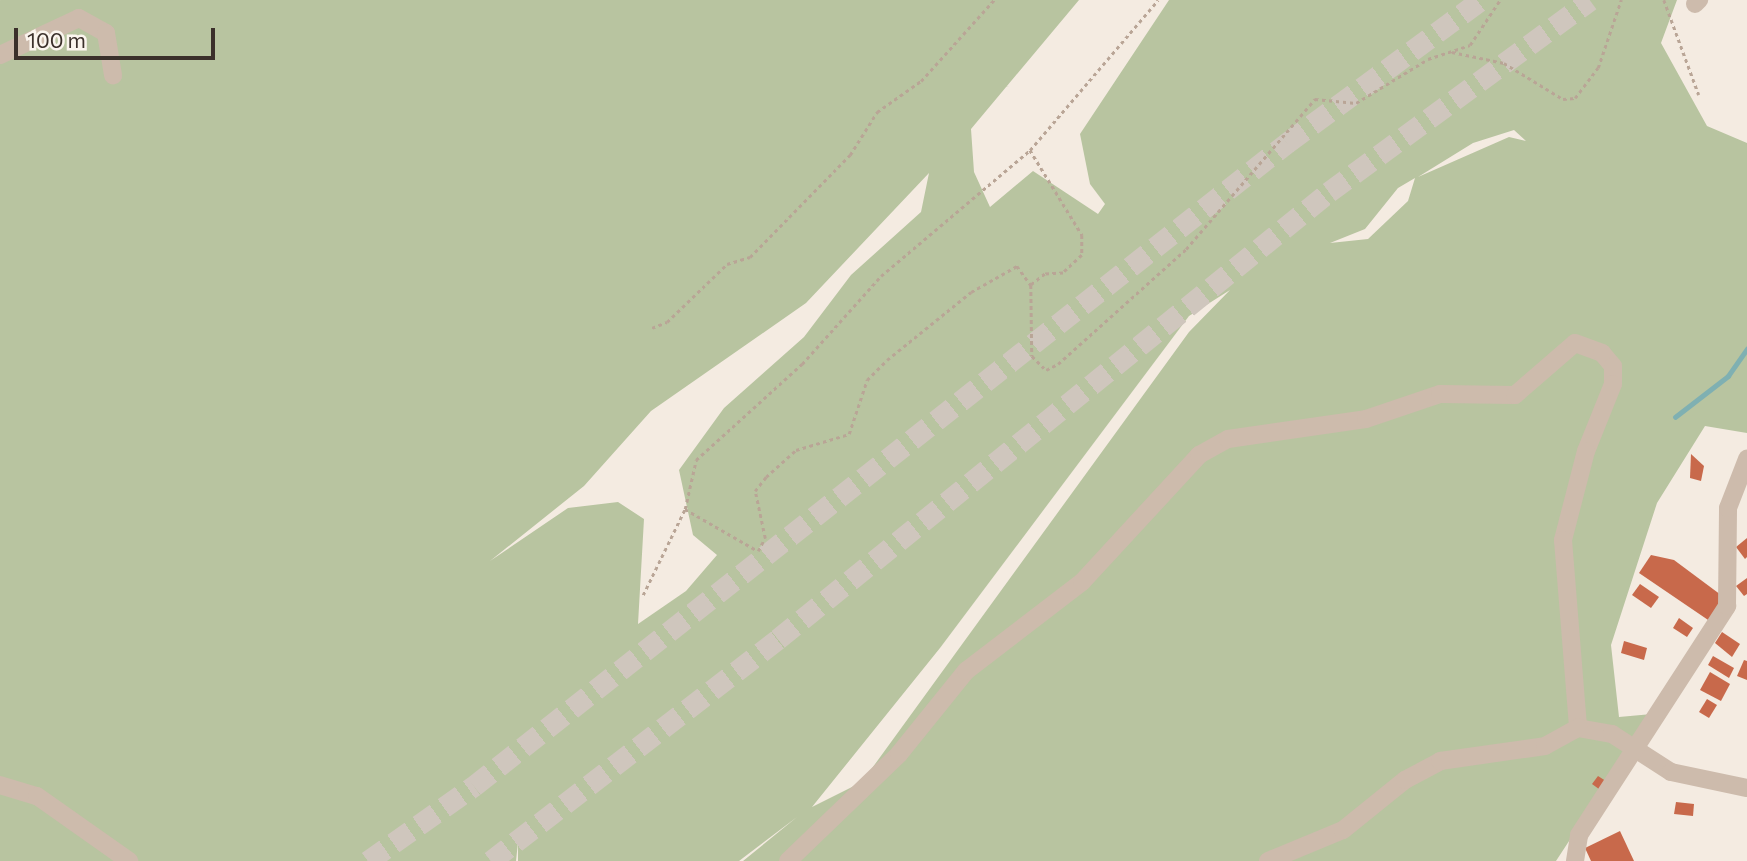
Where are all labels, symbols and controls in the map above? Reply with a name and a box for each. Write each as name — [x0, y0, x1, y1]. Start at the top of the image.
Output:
scale bar — [18, 14, 219, 58]
text: 100 m — [27, 27, 86, 52]

